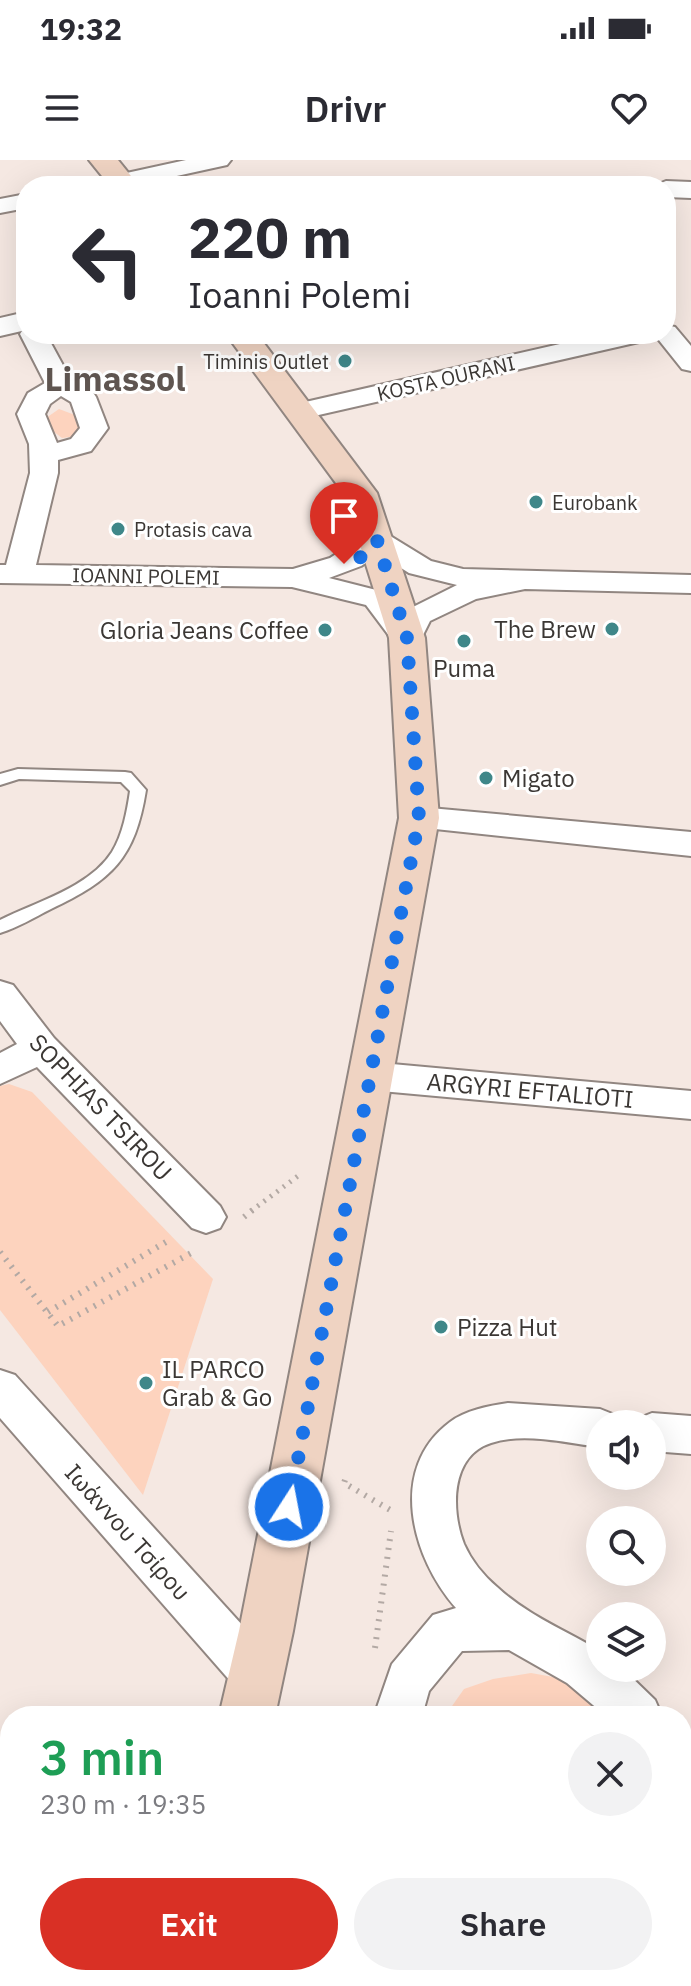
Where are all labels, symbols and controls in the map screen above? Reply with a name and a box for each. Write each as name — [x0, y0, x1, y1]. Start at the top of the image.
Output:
text: 19:32 — [40, 9, 122, 48]
text: Drivr — [305, 85, 386, 132]
icon: menu — [40, 86, 84, 130]
icon: heart — [607, 86, 651, 130]
text: 220 m — [188, 201, 352, 273]
icon: left — [56, 208, 160, 312]
text: Ioanni Polemi — [188, 271, 411, 318]
place label: Timinis Outlet — [203, 348, 329, 375]
street label: KOSTA OURANI — [374, 349, 518, 407]
marker: Timinis Outlet — [336, 352, 354, 370]
district label: Limassol — [45, 356, 186, 400]
pin — [310, 482, 378, 564]
place label: Eurobank — [552, 489, 638, 516]
marker: Eurobank — [527, 493, 545, 511]
icon: arrive — [322, 494, 366, 538]
place label: Protasis cava — [134, 516, 252, 543]
marker: Protasis cava — [109, 520, 127, 538]
street label: IOANNI POLEMI — [72, 561, 220, 591]
place label: The Brew — [494, 613, 596, 645]
place label: Gloria Jeans Coffee — [100, 614, 309, 646]
marker: The Brew — [603, 620, 621, 638]
marker: Gloria Jeans Coffee — [316, 621, 334, 639]
marker: Puma — [455, 632, 473, 650]
place label: Puma — [433, 652, 495, 684]
place label: Migato — [502, 762, 575, 794]
marker: Migato — [477, 769, 495, 787]
street label: SOPHIAS TSIROU — [23, 1027, 179, 1187]
street label: ARGYRI EFTALIOTI — [425, 1065, 635, 1115]
place label: Pizza Hut — [457, 1311, 557, 1343]
marker: Pizza Hut — [432, 1318, 450, 1336]
place label: IL PARCO Grab & Go — [162, 1353, 272, 1413]
marker: IL PARCO Grab & Go — [137, 1374, 155, 1392]
map controls — [586, 1410, 666, 1682]
button: sound — [586, 1410, 666, 1490]
street label: Ιωάννου Τσίρου — [58, 1457, 198, 1607]
position arrow — [247, 1465, 331, 1549]
button: search — [586, 1506, 666, 1586]
button: layers — [586, 1602, 666, 1682]
text: 3 min — [40, 1726, 164, 1788]
button: close — [568, 1732, 652, 1816]
text: 230 m · 19:35 — [40, 1787, 206, 1821]
button: Exit — [40, 1878, 338, 1970]
button: Share — [354, 1878, 652, 1970]

